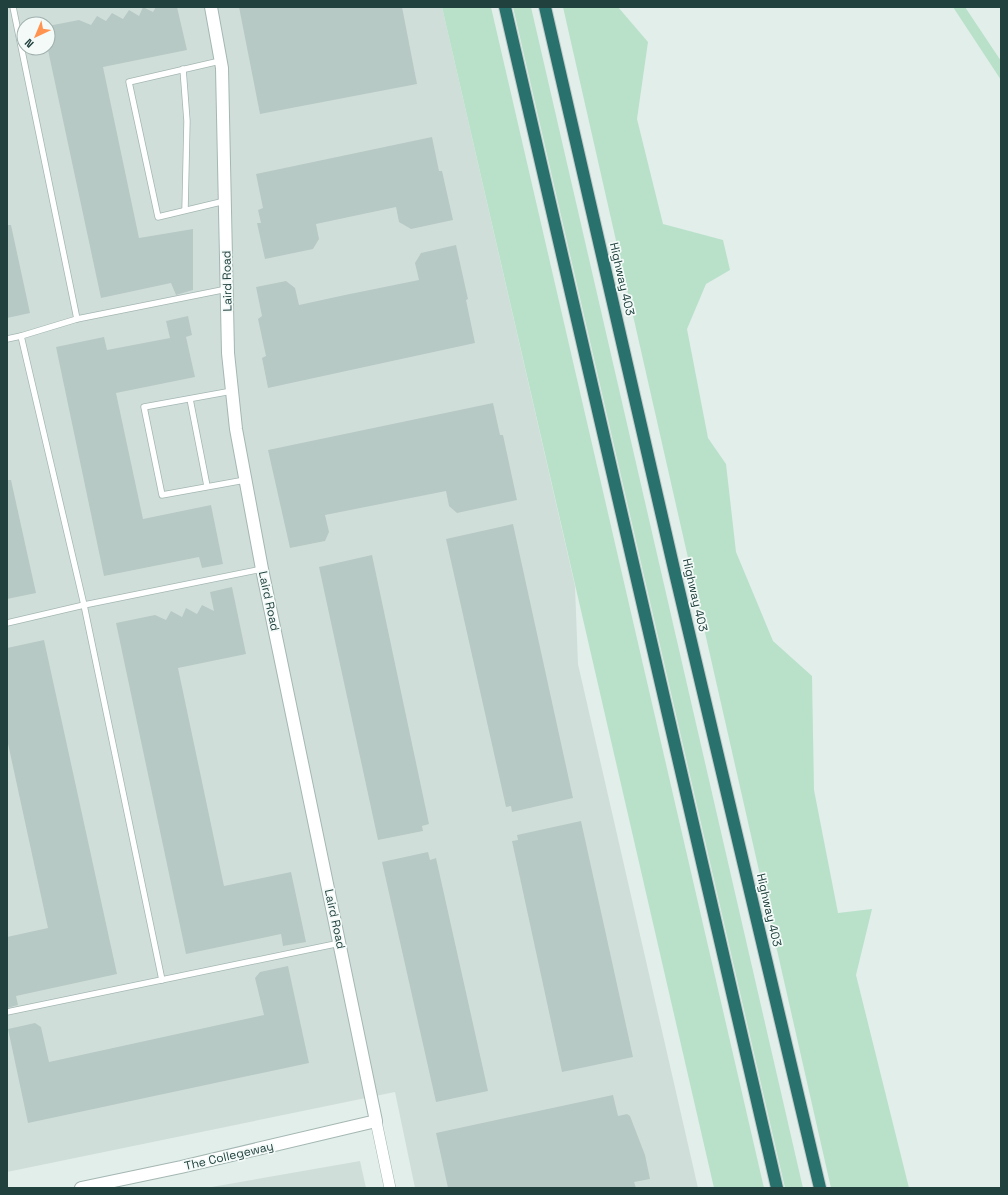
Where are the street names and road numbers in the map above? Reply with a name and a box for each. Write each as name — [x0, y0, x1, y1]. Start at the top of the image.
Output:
street label: Highway 403 — [606, 241, 638, 317]
street label: Laird Road — [218, 250, 236, 312]
street label: Highway 403 — [679, 557, 711, 633]
street label: Laird Road — [255, 570, 283, 632]
street label: Highway 403 — [753, 872, 785, 948]
street label: Laird Road — [321, 888, 349, 950]
street label: The Collegeway — [183, 1138, 275, 1174]

